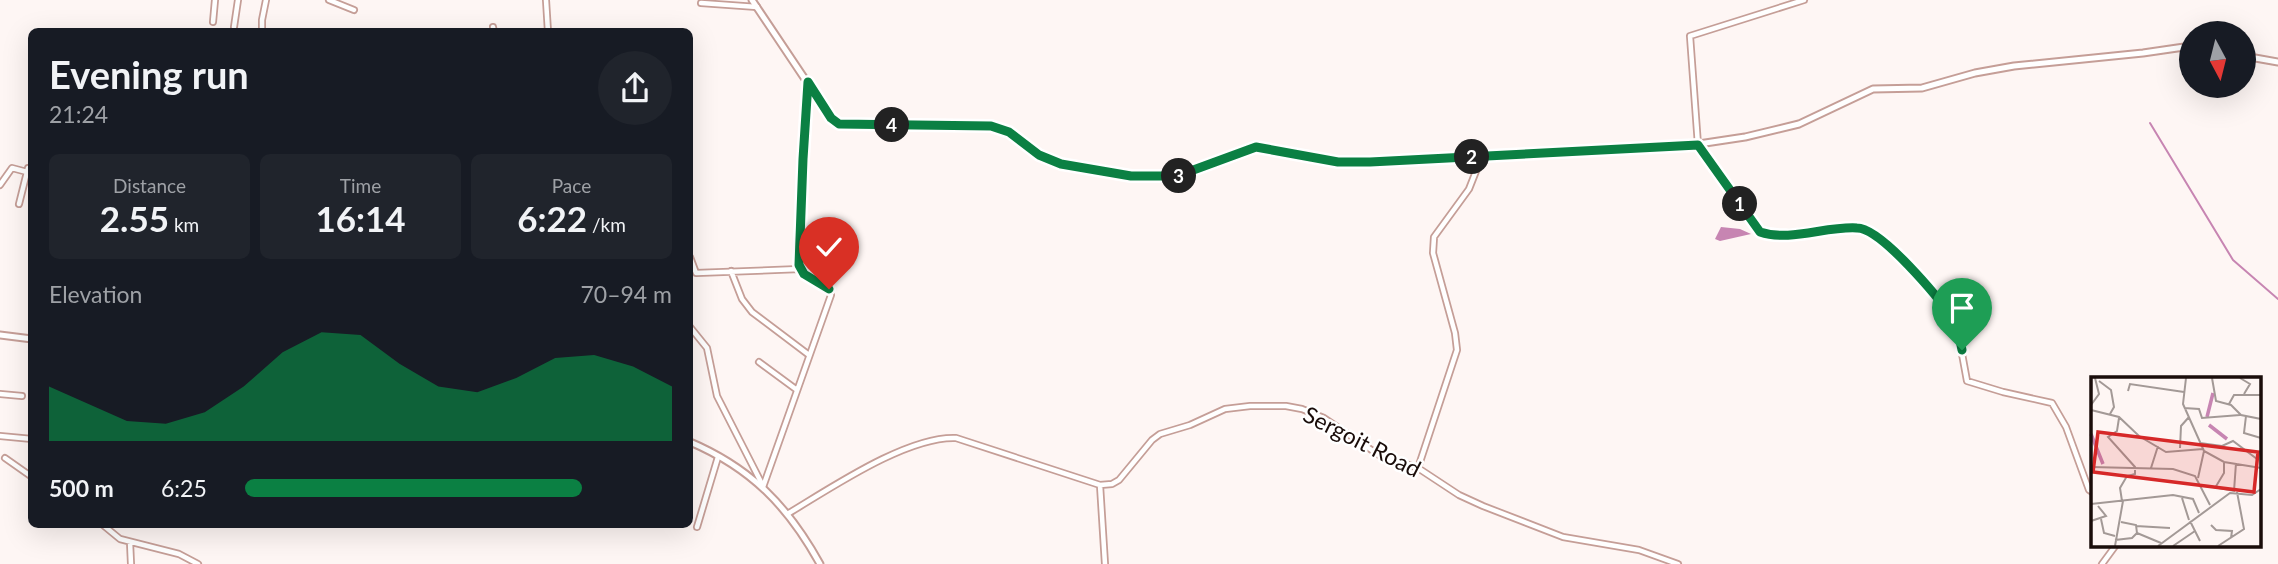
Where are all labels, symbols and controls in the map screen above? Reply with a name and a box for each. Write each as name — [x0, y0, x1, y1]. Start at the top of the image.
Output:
north arrow — [2179, 21, 2256, 98]
map controls — [2179, 21, 2256, 98]
text: Evening run — [49, 51, 249, 97]
button: share — [598, 51, 672, 125]
text: 21:24 — [49, 100, 108, 128]
pin: 4 — [874, 108, 910, 142]
text: 4 — [886, 113, 897, 136]
pin: 2 — [1454, 140, 1490, 174]
text: 2 — [1466, 145, 1477, 168]
pin: 3 — [1162, 158, 1196, 194]
text: 3 — [1173, 164, 1184, 187]
text: Distance — [113, 174, 186, 197]
text: Time — [340, 174, 381, 197]
text: Pace — [552, 174, 591, 197]
pin: 1 — [1722, 186, 1758, 222]
text: 1 — [1734, 192, 1745, 215]
text: 2.55 — [100, 197, 169, 239]
text: 16:14 — [315, 197, 406, 239]
text: 6:22 — [517, 197, 587, 239]
text: km — [169, 213, 199, 236]
text: /km — [587, 213, 626, 236]
pin — [799, 217, 859, 289]
icon: check — [810, 228, 848, 266]
pin — [1932, 278, 1992, 350]
text: Elevation — [49, 280, 142, 308]
text: 70–94 m — [580, 280, 672, 308]
icon: arrive — [1943, 289, 1981, 327]
inset map — [2091, 377, 2260, 546]
street label: Sergoit Road — [1299, 400, 1426, 483]
text: 500 m — [49, 474, 114, 502]
text: 6:25 — [161, 474, 207, 502]

